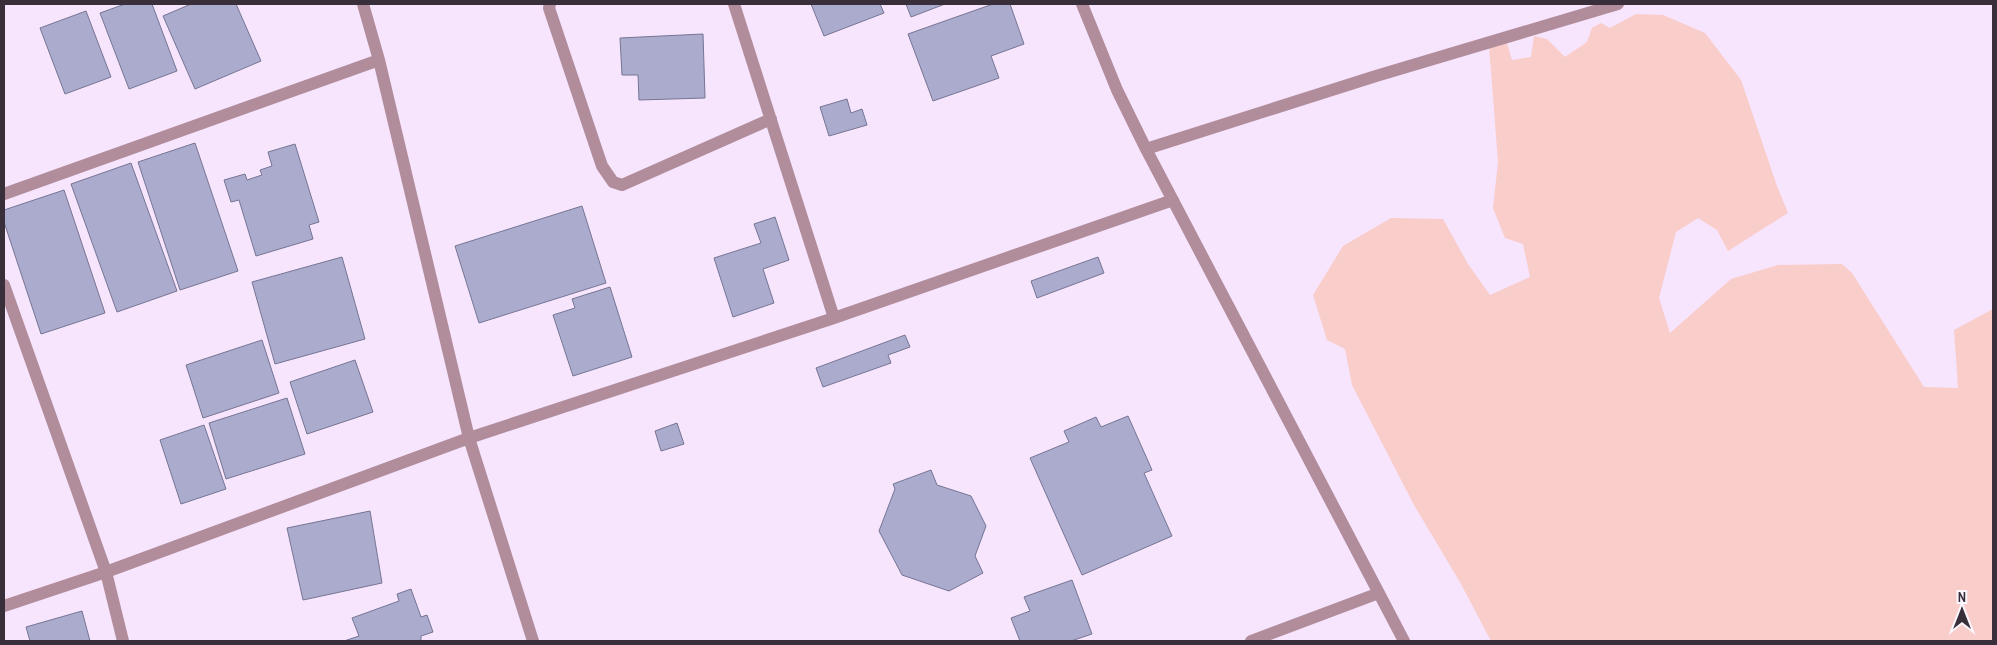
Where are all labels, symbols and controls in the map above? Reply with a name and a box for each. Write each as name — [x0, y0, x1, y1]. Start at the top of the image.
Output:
north arrow — [1937, 585, 1987, 635]
text: N — [1958, 588, 1966, 606]

